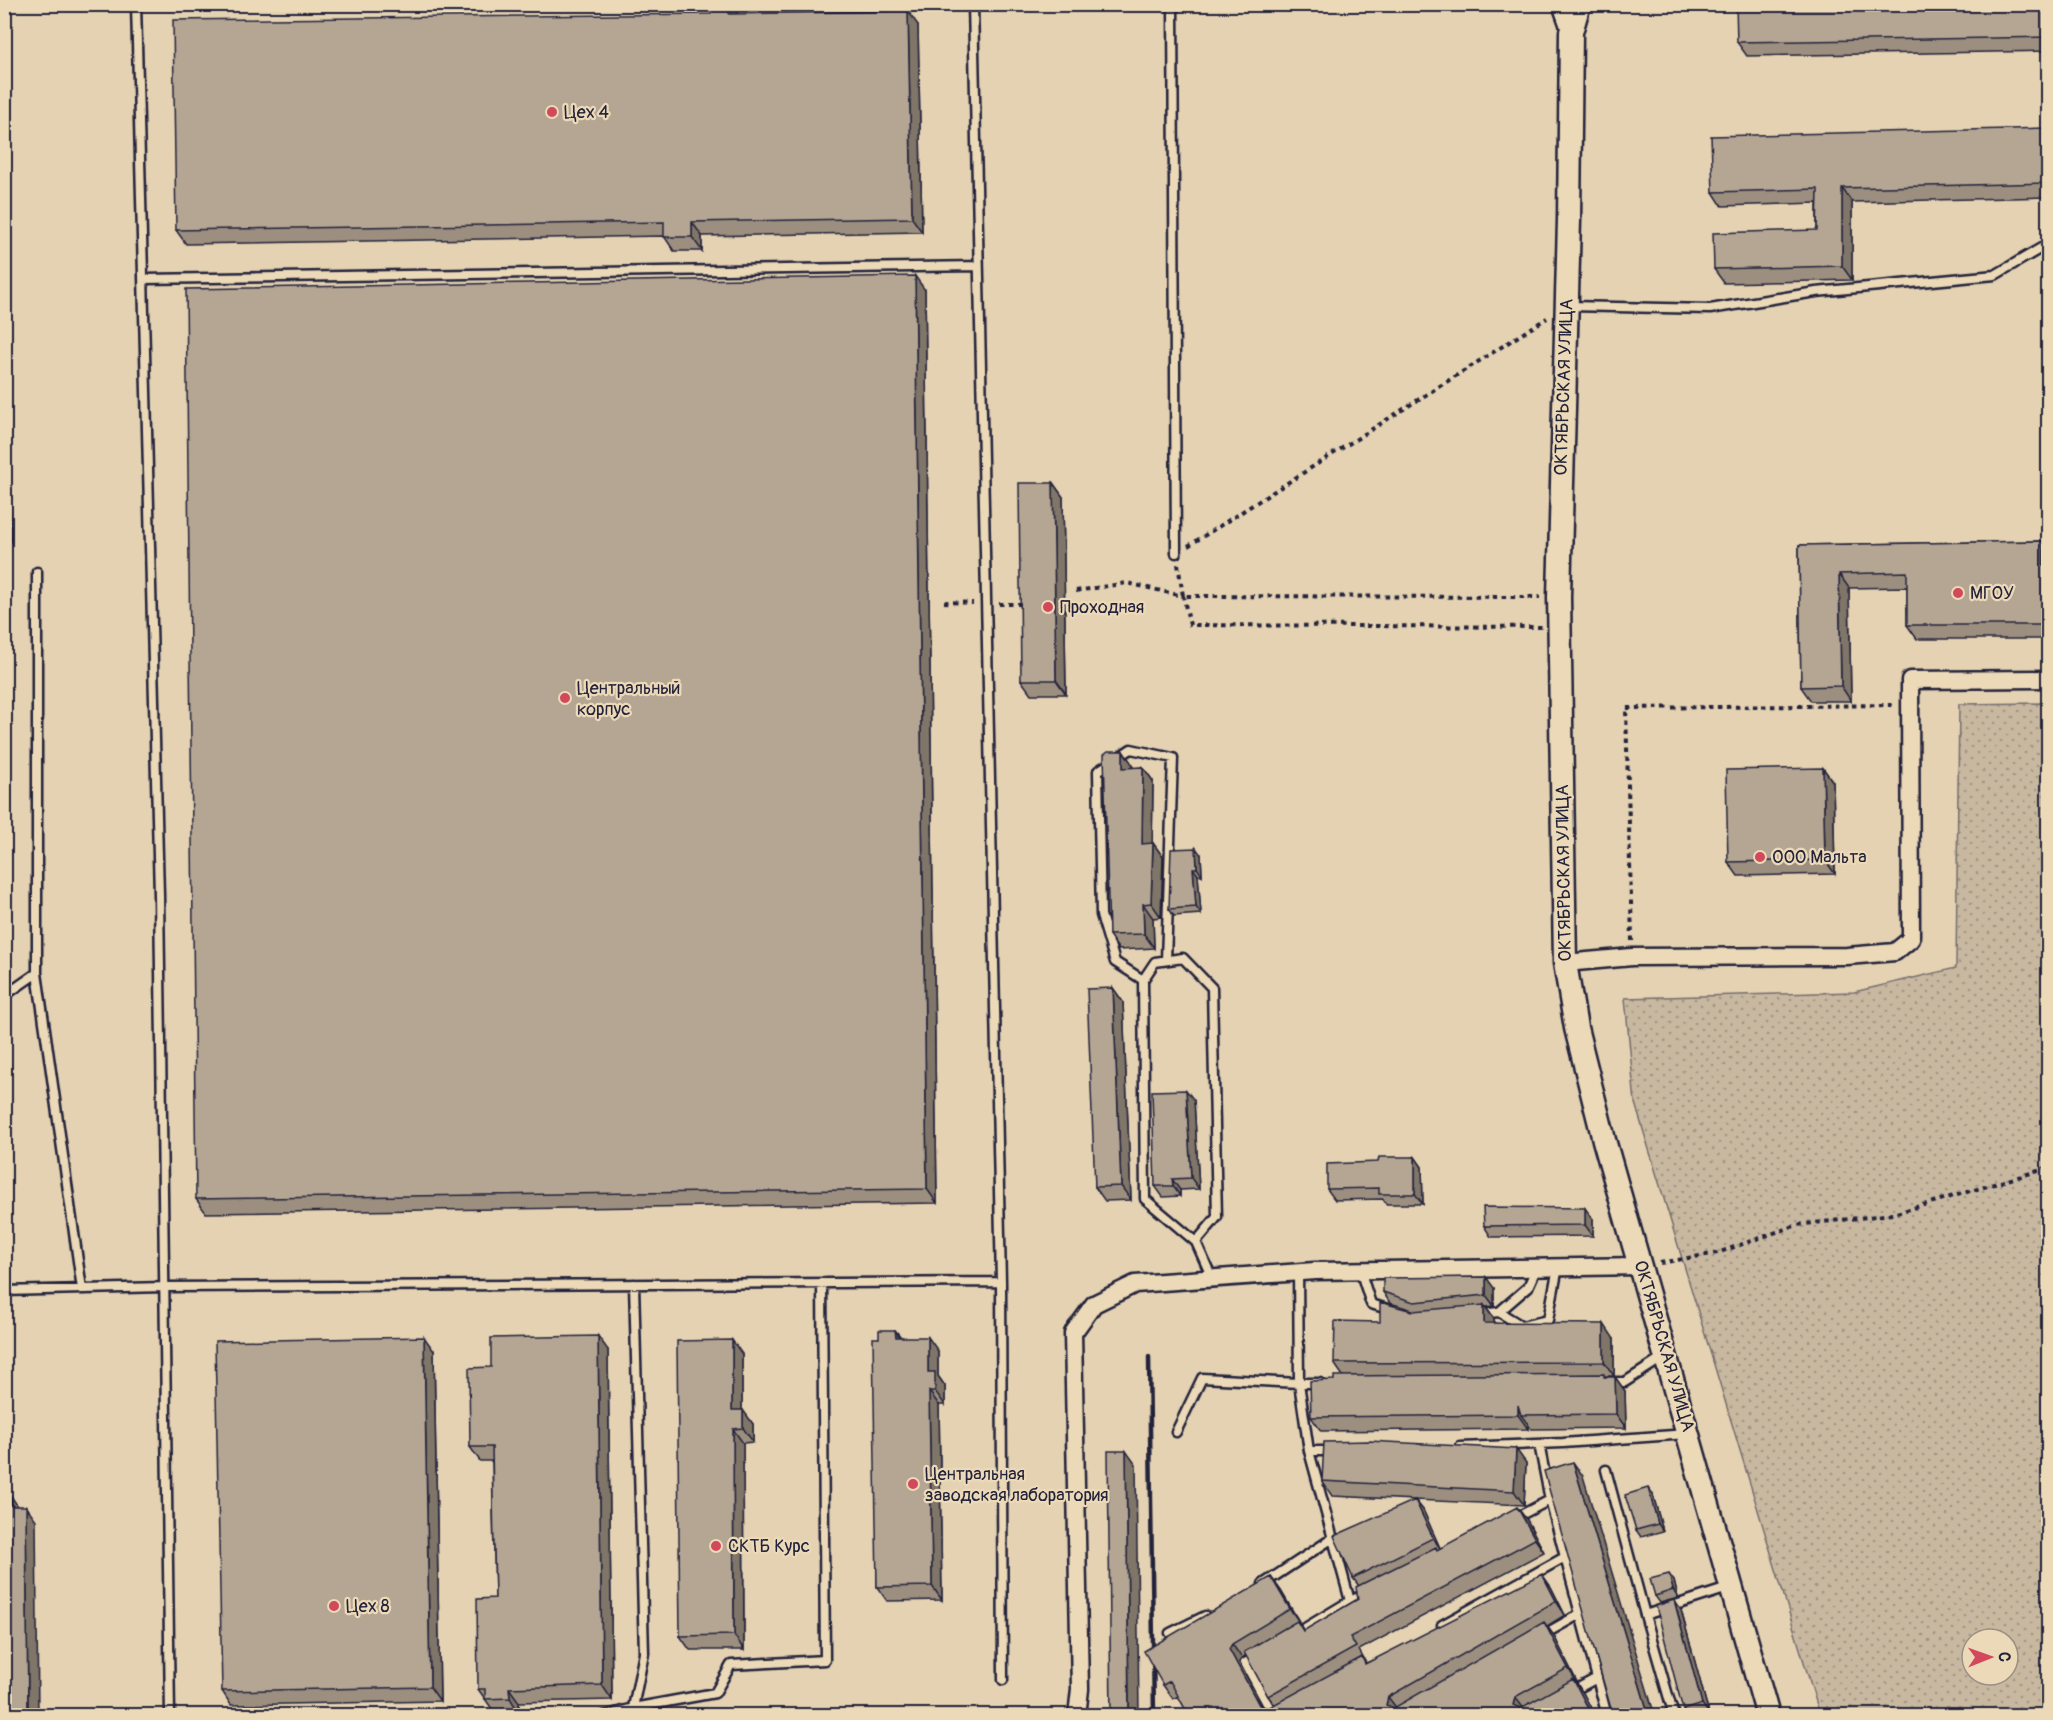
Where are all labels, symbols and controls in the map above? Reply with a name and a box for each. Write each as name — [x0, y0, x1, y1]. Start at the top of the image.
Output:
place label: Цех 4 — [564, 101, 610, 124]
marker: Цех 4 — [545, 105, 559, 119]
street label: ОКТЯБРЬСКАЯ УЛИЦА — [1549, 298, 1579, 476]
place label: МГОУ — [1970, 582, 2014, 605]
marker: МГОУ — [1951, 586, 1965, 600]
place label: Проходная — [1060, 596, 1144, 619]
marker: Проходная — [1041, 600, 1055, 614]
place label: Центральный корпус — [577, 677, 680, 721]
marker: Центральный корпус — [558, 691, 572, 705]
street label: ОКТЯБРЬСКАЯ УЛИЦА — [1551, 784, 1577, 962]
place label: ООО Мальта — [1772, 846, 1867, 869]
marker: ООО Мальта — [1753, 850, 1767, 864]
street label: ОКТЯБРЬСКАЯ УЛИЦА — [1629, 1258, 1700, 1435]
place label: Центральная заводская лаборатория — [925, 1463, 1108, 1507]
marker: Центральная заводская лаборатория — [906, 1477, 920, 1491]
place label: СКТБ Курс — [728, 1535, 810, 1558]
marker: СКТБ Курс — [709, 1539, 723, 1553]
place label: Цех 8 — [346, 1595, 390, 1618]
marker: Цех 8 — [327, 1599, 341, 1613]
north arrow — [1960, 1627, 2020, 1687]
text: С — [1994, 1652, 2014, 1662]

